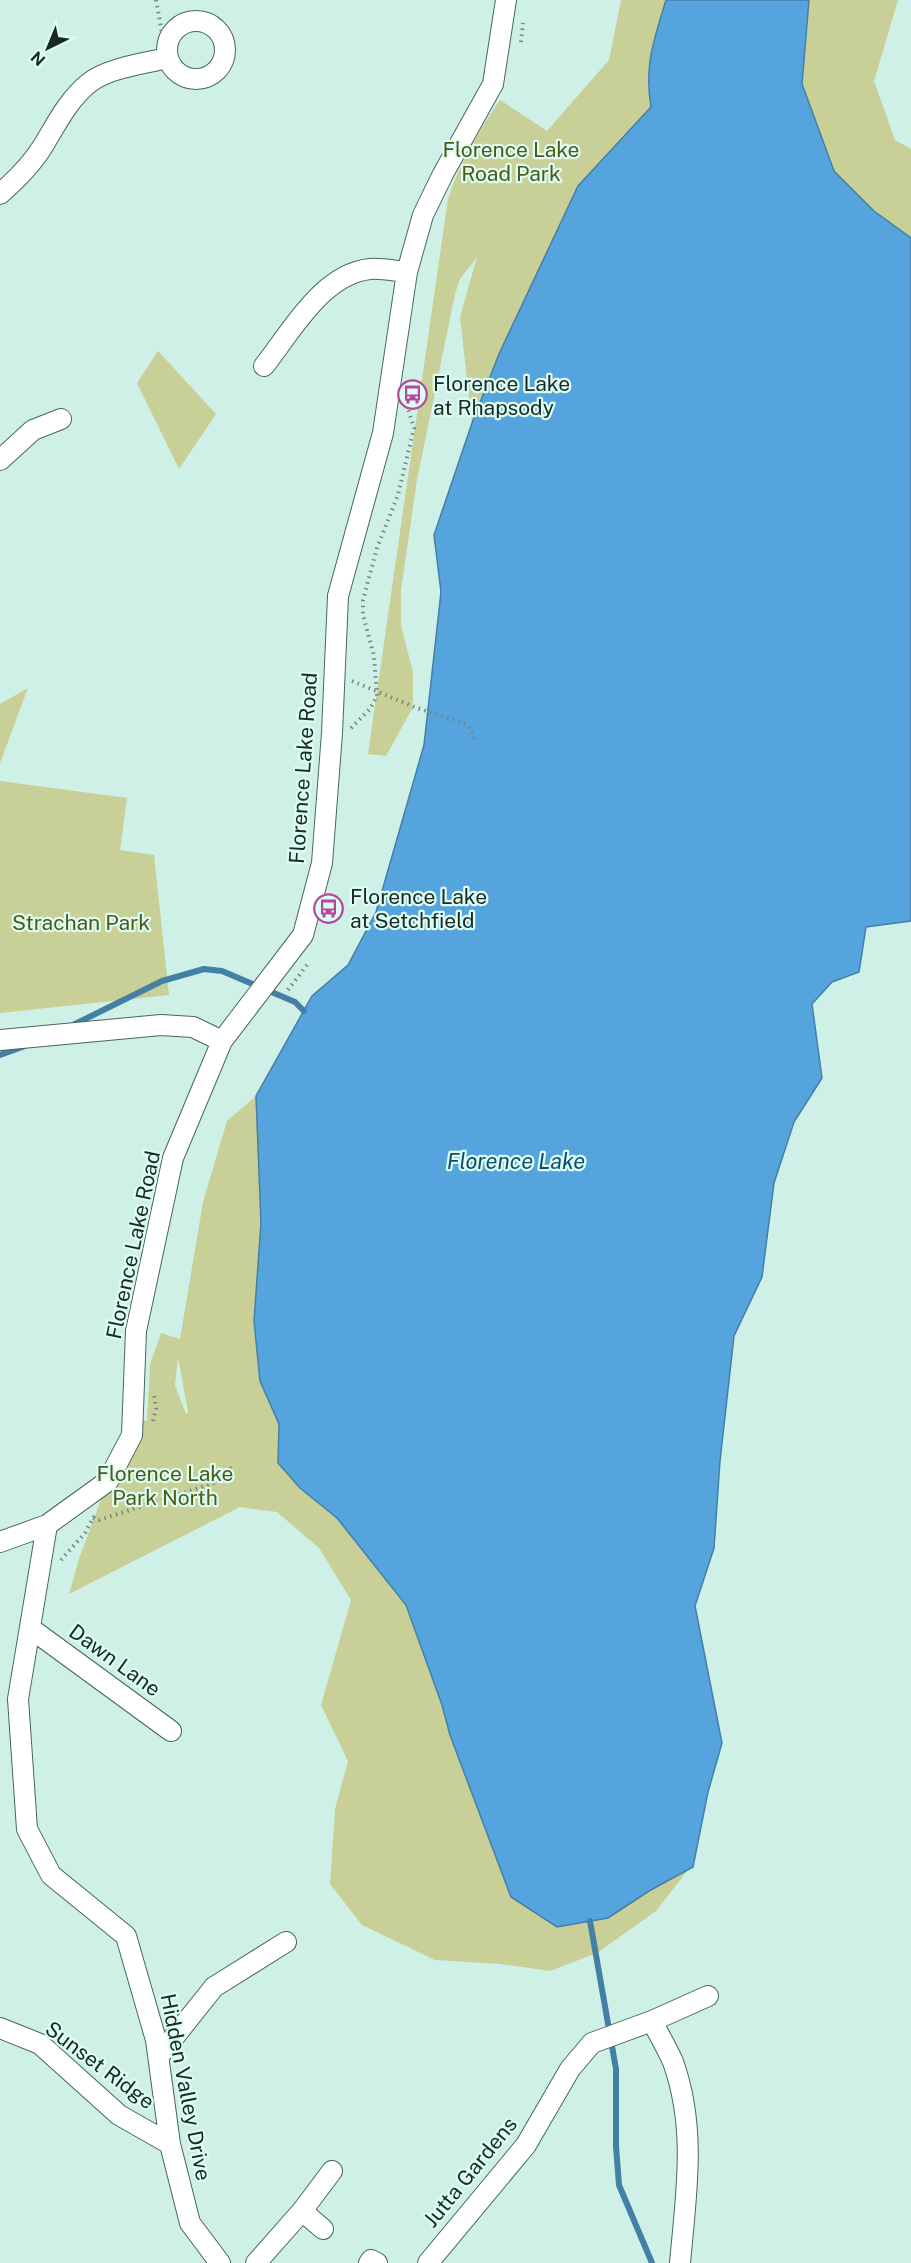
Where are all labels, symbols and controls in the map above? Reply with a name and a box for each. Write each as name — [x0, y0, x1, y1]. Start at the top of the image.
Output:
north arrow — [18, 18, 78, 78]
text: N — [27, 47, 49, 70]
park label: Florence Lake Road Park — [442, 137, 580, 186]
place label: Florence Lake at Rhapsody — [433, 371, 570, 420]
bus stop icon: Florence Lake at Rhapsody — [396, 379, 428, 411]
street label: Florence Lake Road — [284, 671, 322, 865]
place label: Florence Lake at Setchfield — [350, 884, 487, 933]
bus stop icon: Florence Lake at Setchfield — [313, 892, 345, 924]
park label: Strachan Park — [12, 910, 150, 935]
water label: Florence Lake — [447, 1148, 585, 1174]
street label: Florence Lake Road — [101, 1149, 165, 1341]
park label: Florence Lake Park North — [96, 1461, 234, 1510]
street label: Dawn Lane — [64, 1618, 166, 1702]
street label: Hidden Valley Drive — [156, 1991, 216, 2183]
street label: Sunset Ridge — [41, 2016, 159, 2114]
street label: Jutta Gardens — [418, 2112, 522, 2232]

